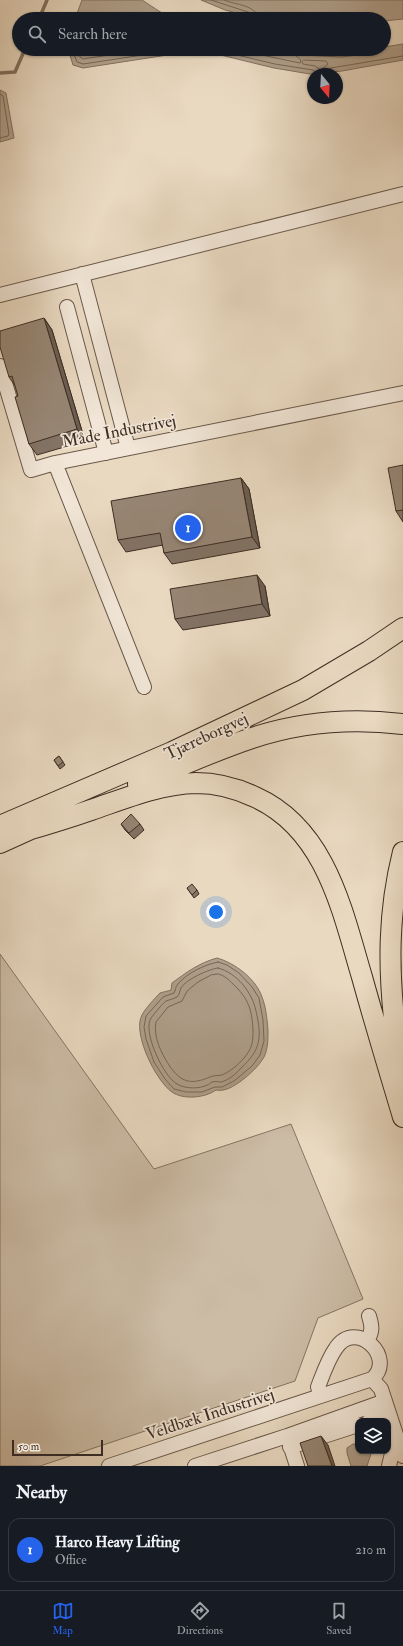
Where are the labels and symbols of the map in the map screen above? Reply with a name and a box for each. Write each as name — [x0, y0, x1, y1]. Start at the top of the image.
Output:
north arrow — [307, 68, 343, 104]
street label: Måde Industrivej — [60, 410, 178, 452]
pin: 1 — [175, 513, 201, 543]
street label: Tjæreborgvej — [161, 708, 251, 764]
your location — [206, 902, 226, 922]
street label: Veldbæk Industrivej — [143, 1383, 277, 1445]
scale bar — [12, 1438, 103, 1457]

